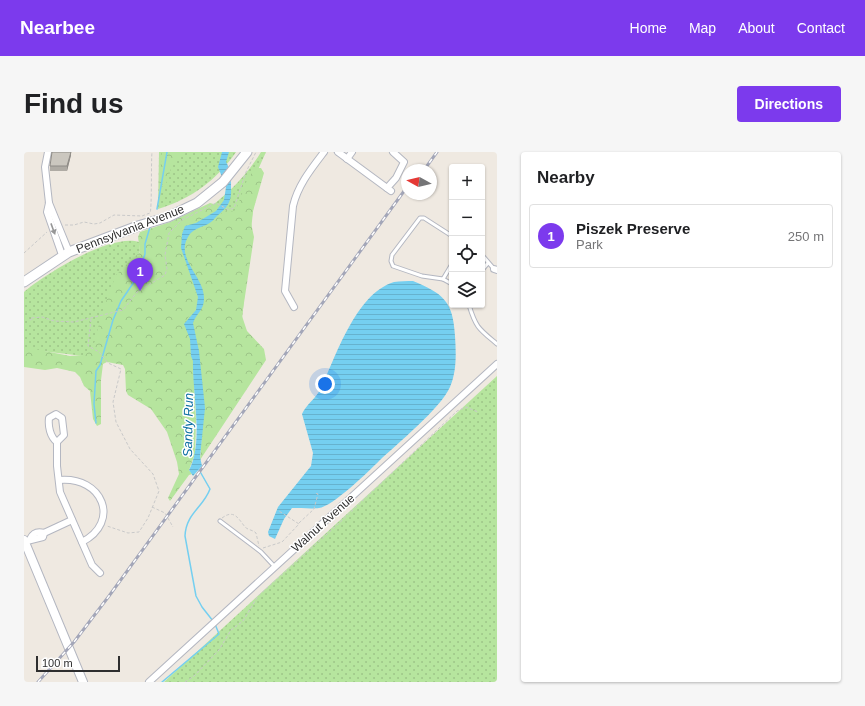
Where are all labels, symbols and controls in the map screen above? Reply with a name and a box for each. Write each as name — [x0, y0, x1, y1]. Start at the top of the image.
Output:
text: Nearbee — [20, 17, 95, 38]
text: Home — [630, 20, 667, 36]
text: Map — [689, 20, 716, 36]
text: About — [738, 20, 775, 36]
text: Contact — [797, 20, 845, 36]
button: Directions — [737, 86, 841, 122]
text: Find us — [24, 88, 124, 119]
north arrow — [401, 164, 437, 200]
map controls — [449, 164, 485, 308]
button: + — [449, 164, 485, 200]
text: Nearby — [537, 168, 595, 187]
button: − — [449, 200, 485, 236]
street label: Pennsylvania Avenue — [74, 202, 186, 256]
text: Piszek Preserve — [576, 220, 690, 237]
one-way arrow — [50, 224, 56, 236]
text: 1 — [547, 229, 555, 244]
text: 250 m — [788, 229, 824, 244]
button: locate — [449, 236, 485, 272]
text: Park — [576, 237, 603, 252]
pin: 1 — [127, 258, 153, 291]
button: layers — [449, 272, 485, 308]
your location — [315, 374, 335, 394]
water label: Sandy Run — [180, 393, 196, 457]
street label: Walnut Avenue — [289, 491, 358, 555]
scale bar — [36, 654, 120, 673]
text: 100 m — [42, 657, 73, 669]

